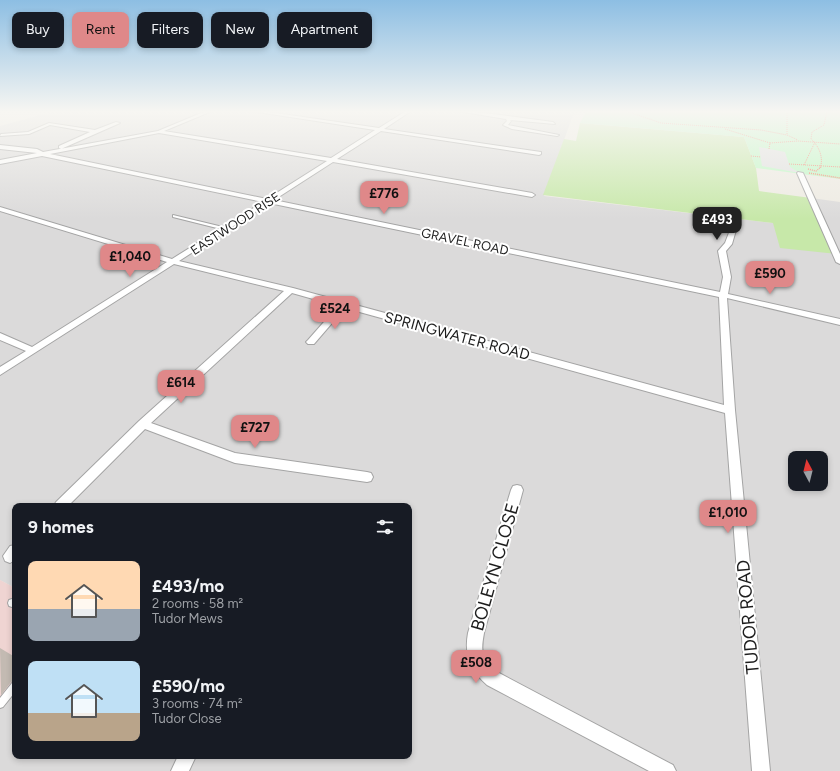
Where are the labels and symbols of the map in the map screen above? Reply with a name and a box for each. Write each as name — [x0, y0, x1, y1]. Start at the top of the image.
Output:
pin: £776 — [360, 181, 408, 215]
street label: EASTWOOD RISE — [188, 189, 283, 258]
pin: £493 — [693, 207, 741, 241]
street label: GRAVEL ROAD — [420, 225, 510, 258]
pin: £1,040 — [97, 244, 163, 278]
pin: £590 — [746, 261, 794, 295]
pin: £524 — [311, 296, 359, 330]
street label: SPRINGWATER ROAD — [382, 308, 532, 364]
pin: £614 — [157, 370, 205, 404]
pin: £727 — [231, 415, 279, 449]
north arrow — [788, 451, 828, 491]
pin: £1,010 — [695, 500, 761, 534]
street label: BOLEYN CLOSE — [466, 501, 524, 633]
street label: TUDOR ROAD — [732, 559, 764, 675]
pin: £508 — [452, 650, 500, 684]

